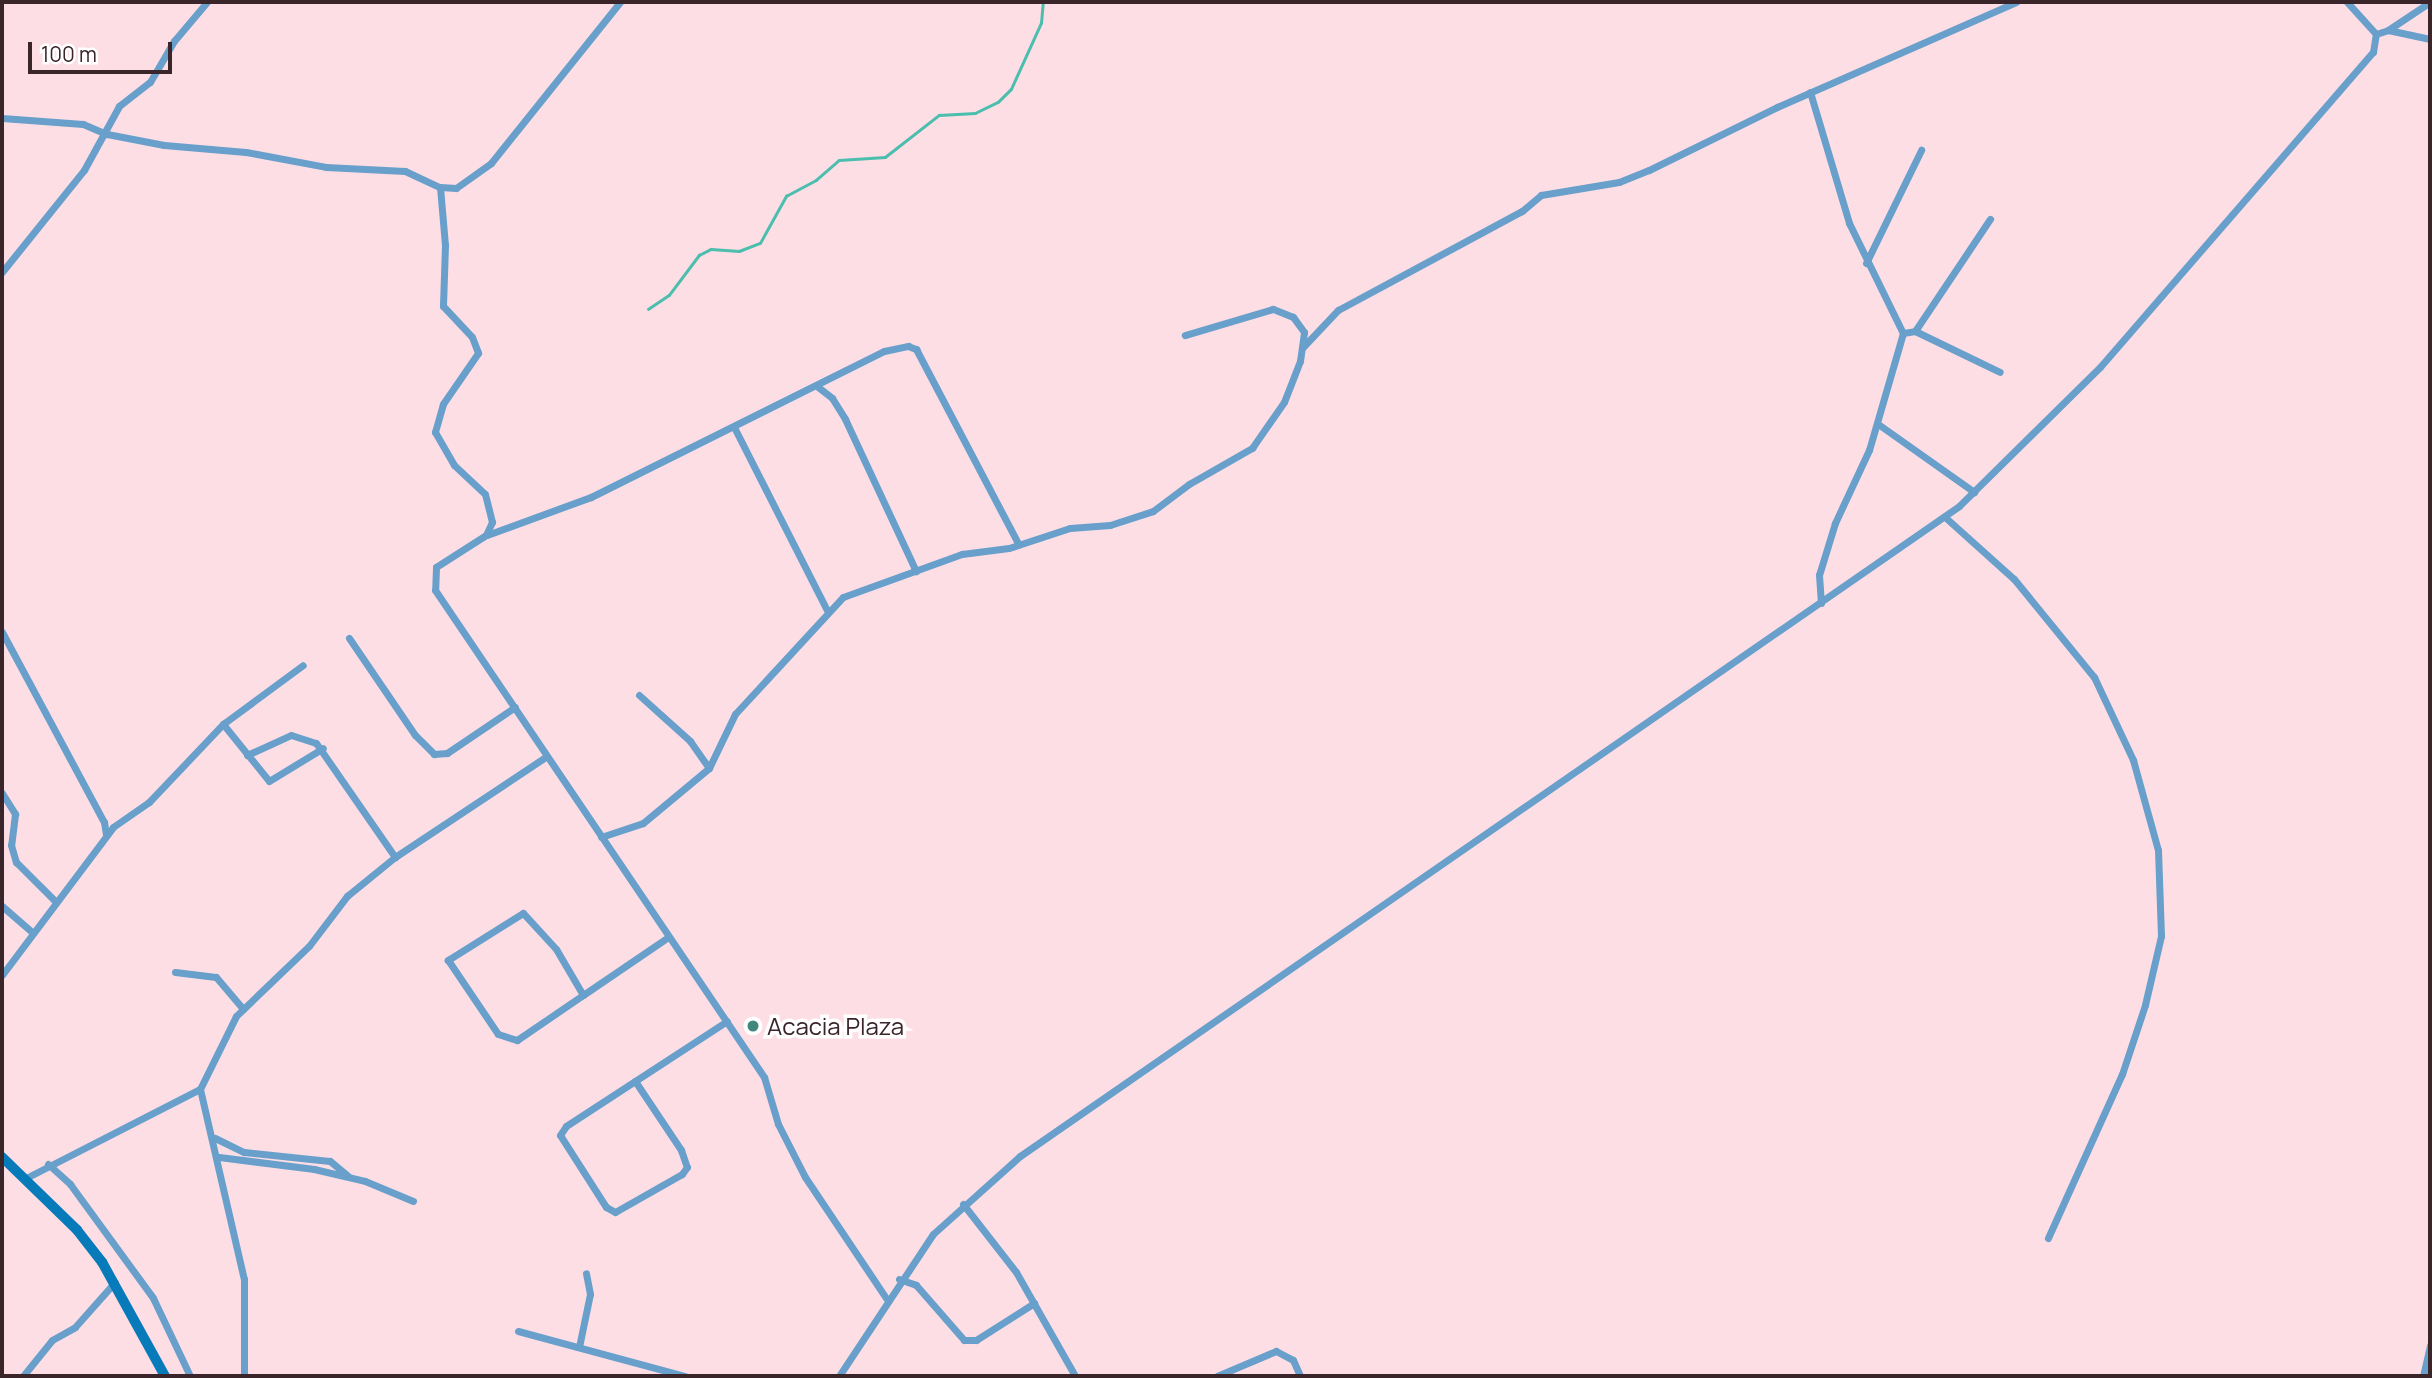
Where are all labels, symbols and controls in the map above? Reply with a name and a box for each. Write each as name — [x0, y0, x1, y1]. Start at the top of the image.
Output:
scale bar — [32, 28, 175, 72]
text: 100 m — [41, 40, 97, 68]
place label: Acacia Plaza — [767, 1012, 904, 1040]
marker: Acacia Plaza — [745, 1018, 761, 1034]

